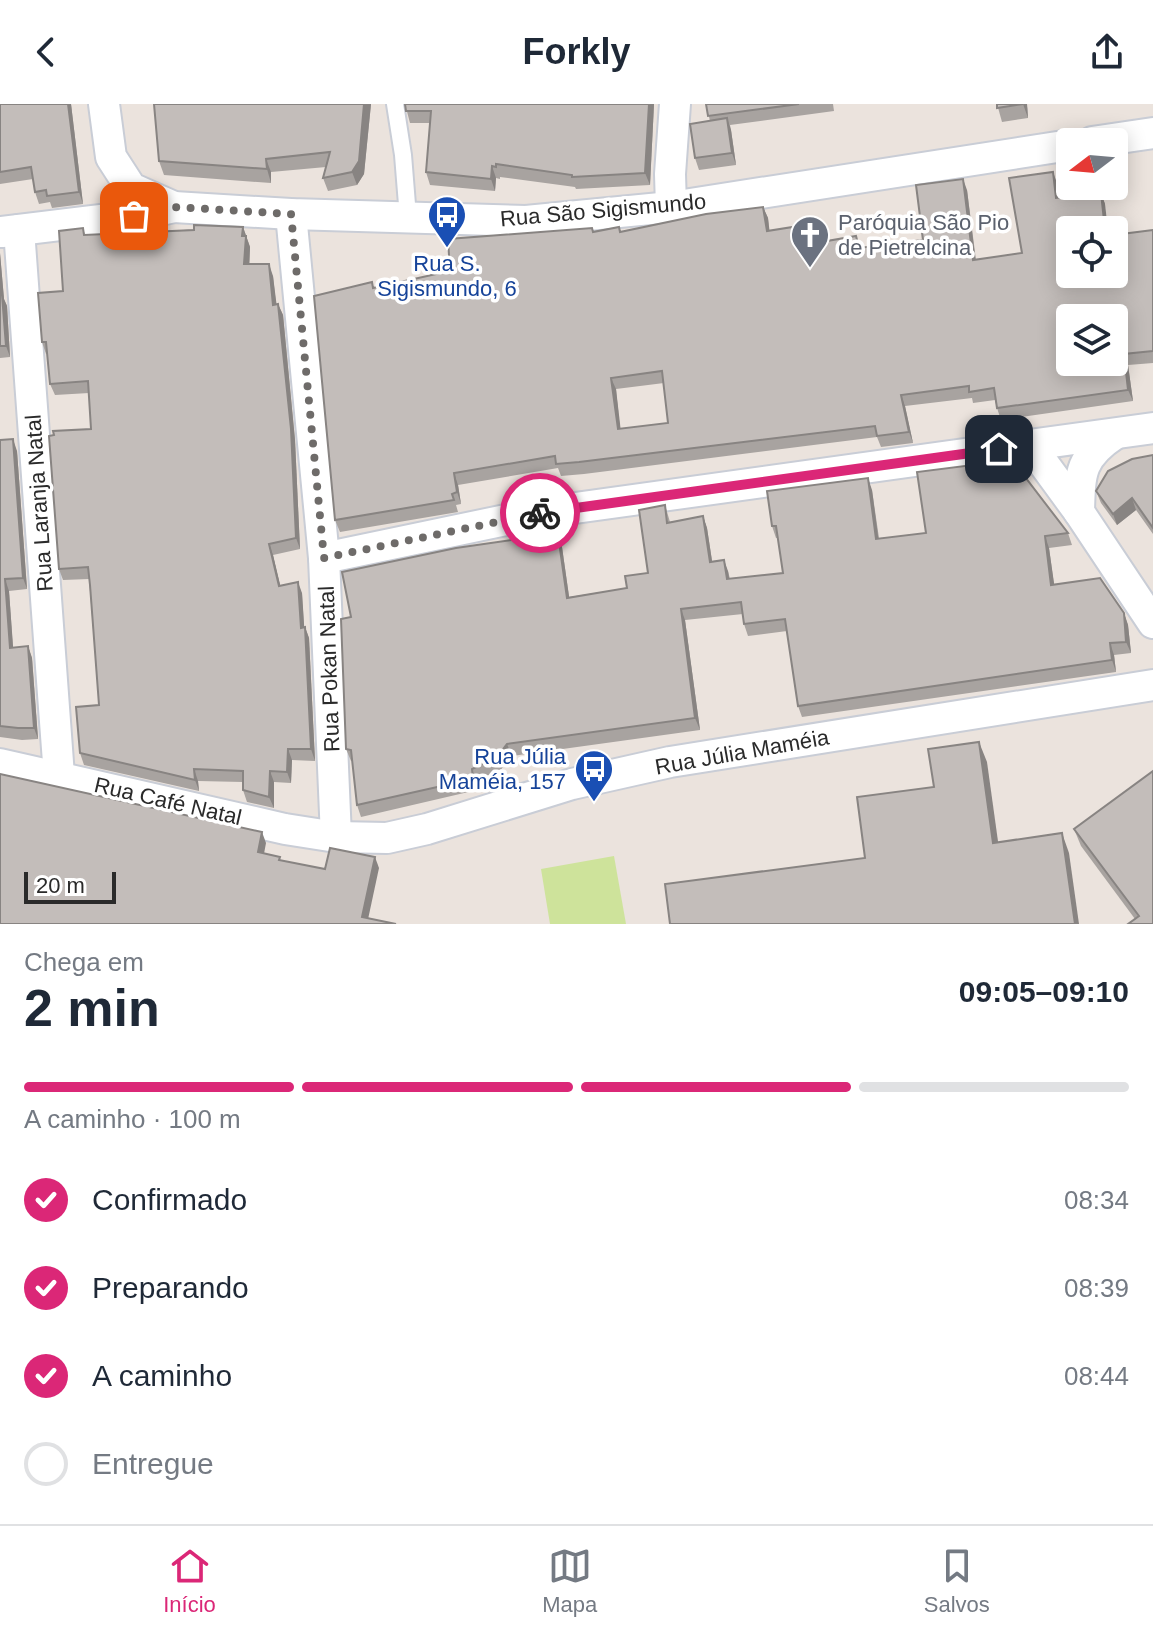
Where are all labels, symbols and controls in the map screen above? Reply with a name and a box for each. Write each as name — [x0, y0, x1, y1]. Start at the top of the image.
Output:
icon: back — [24, 30, 68, 74]
icon: share — [1085, 30, 1129, 74]
text: Forkly — [522, 31, 631, 72]
north arrow — [1056, 128, 1128, 200]
map controls — [1056, 128, 1128, 376]
pin — [100, 182, 168, 250]
street label: Rua São Sigismundo — [499, 189, 707, 231]
icon: bag — [112, 194, 156, 238]
bus stop icon: Rua S. Sigismundo, 6 — [426, 194, 468, 249]
place label: Paróquia São Pio de Pietrelcina — [838, 210, 1009, 260]
church icon: Paróquia São Pio de Pietrelcina — [789, 214, 831, 269]
button: locate — [1056, 216, 1128, 288]
place label: Rua S. Sigismundo, 6 — [377, 251, 517, 301]
button: layers — [1056, 304, 1128, 376]
street label: Rua Laranja Natal — [20, 414, 58, 592]
pin — [965, 415, 1033, 483]
icon: home — [977, 427, 1021, 471]
courier — [500, 473, 580, 553]
icon: bike — [518, 491, 562, 535]
street label: Rua Pokan Natal — [314, 585, 344, 753]
street label: Rua Júlia Maméia — [653, 724, 832, 780]
place label: Rua Júlia Maméia, 157 — [439, 744, 567, 794]
bus stop icon: Rua Júlia Maméia, 157 — [573, 748, 615, 803]
street label: Rua Café Natal — [92, 772, 244, 830]
scale bar — [24, 868, 116, 904]
text: 20 m — [36, 873, 85, 898]
text: Chega em — [24, 947, 144, 977]
text: 09:05–09:10 — [959, 975, 1129, 1008]
text: 2 min — [24, 979, 160, 1037]
text: A caminho · 100 m — [24, 1104, 241, 1134]
icon: check — [24, 1178, 68, 1222]
text: Confirmado — [92, 1183, 247, 1216]
text: 08:34 — [1064, 1185, 1129, 1215]
icon: check — [24, 1266, 68, 1310]
text: Preparando — [92, 1271, 249, 1304]
text: 08:39 — [1064, 1273, 1129, 1303]
icon: check — [24, 1354, 68, 1398]
text: A caminho — [92, 1359, 232, 1392]
text: 08:44 — [1064, 1361, 1129, 1391]
text: Entregue — [92, 1447, 214, 1480]
tab: Início — [163, 1544, 216, 1618]
tab: Mapa — [542, 1544, 597, 1618]
tab: Salvos — [924, 1544, 990, 1618]

